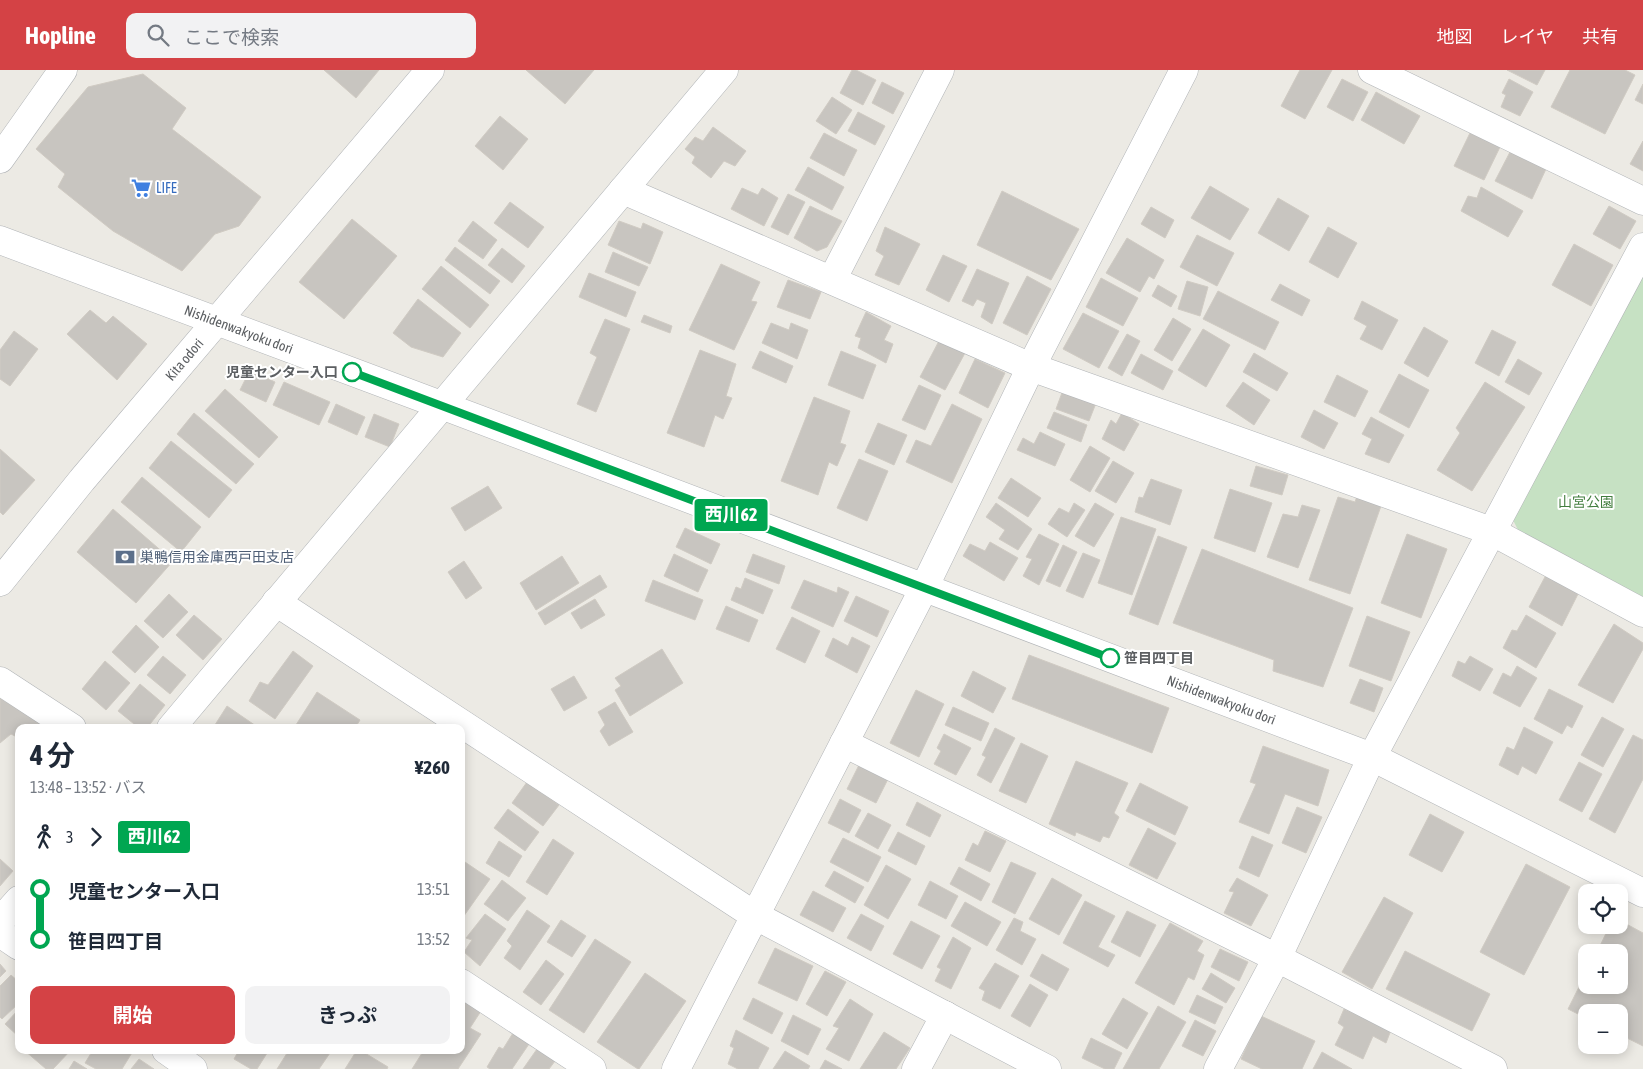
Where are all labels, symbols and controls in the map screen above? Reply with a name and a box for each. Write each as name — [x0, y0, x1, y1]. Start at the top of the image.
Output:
search box — [126, 13, 476, 58]
icon: search — [144, 21, 172, 49]
text: Hopline — [25, 22, 96, 49]
text: ここで検索 — [184, 26, 279, 48]
text: 地図 — [1437, 26, 1473, 47]
text: レイヤ — [1501, 26, 1554, 47]
text: 共有 — [1582, 26, 1618, 47]
supermarket icon: LIFE — [130, 177, 152, 199]
place label: LIFE — [156, 180, 177, 196]
street label: Nishidenwakyoku dori — [182, 302, 295, 357]
street label: Kita odori — [162, 335, 207, 384]
marker: 児童センター入口 — [342, 362, 362, 382]
place label: 児童センター入口 — [226, 364, 338, 380]
park label: 山宮公園 — [1558, 494, 1614, 510]
line badge: 西川62 — [696, 499, 766, 531]
text: 西川62 — [705, 504, 757, 525]
bank icon: 巣鴨信用金庫西戸田支店 — [114, 546, 136, 568]
place label: 巣鴨信用金庫西戸田支店 — [140, 549, 294, 565]
marker: 笹目四丁目 — [1100, 648, 1120, 668]
place label: 笹目四丁目 — [1124, 650, 1194, 666]
street label: Nishidenwakyoku dori — [1165, 672, 1278, 728]
text: 4 分 — [30, 739, 75, 771]
text: ¥260 — [415, 756, 450, 778]
text: 13:48 – 13:52 · バス — [30, 778, 146, 796]
icon: walk — [30, 823, 58, 851]
icon: forward — [82, 823, 110, 851]
text: 西川62 — [128, 826, 180, 847]
text: 3 — [66, 828, 74, 846]
text: 児童センター入口 — [68, 880, 220, 902]
text: 13:51 — [417, 880, 450, 898]
map controls — [1578, 884, 1628, 1054]
button: locate — [1578, 884, 1628, 934]
text: 笹目四丁目 — [68, 930, 163, 952]
text: 13:52 — [417, 930, 450, 948]
button: + — [1578, 944, 1628, 994]
button: 開始 — [30, 986, 235, 1044]
button: きっぷ — [245, 986, 450, 1044]
button: − — [1578, 1004, 1628, 1054]

